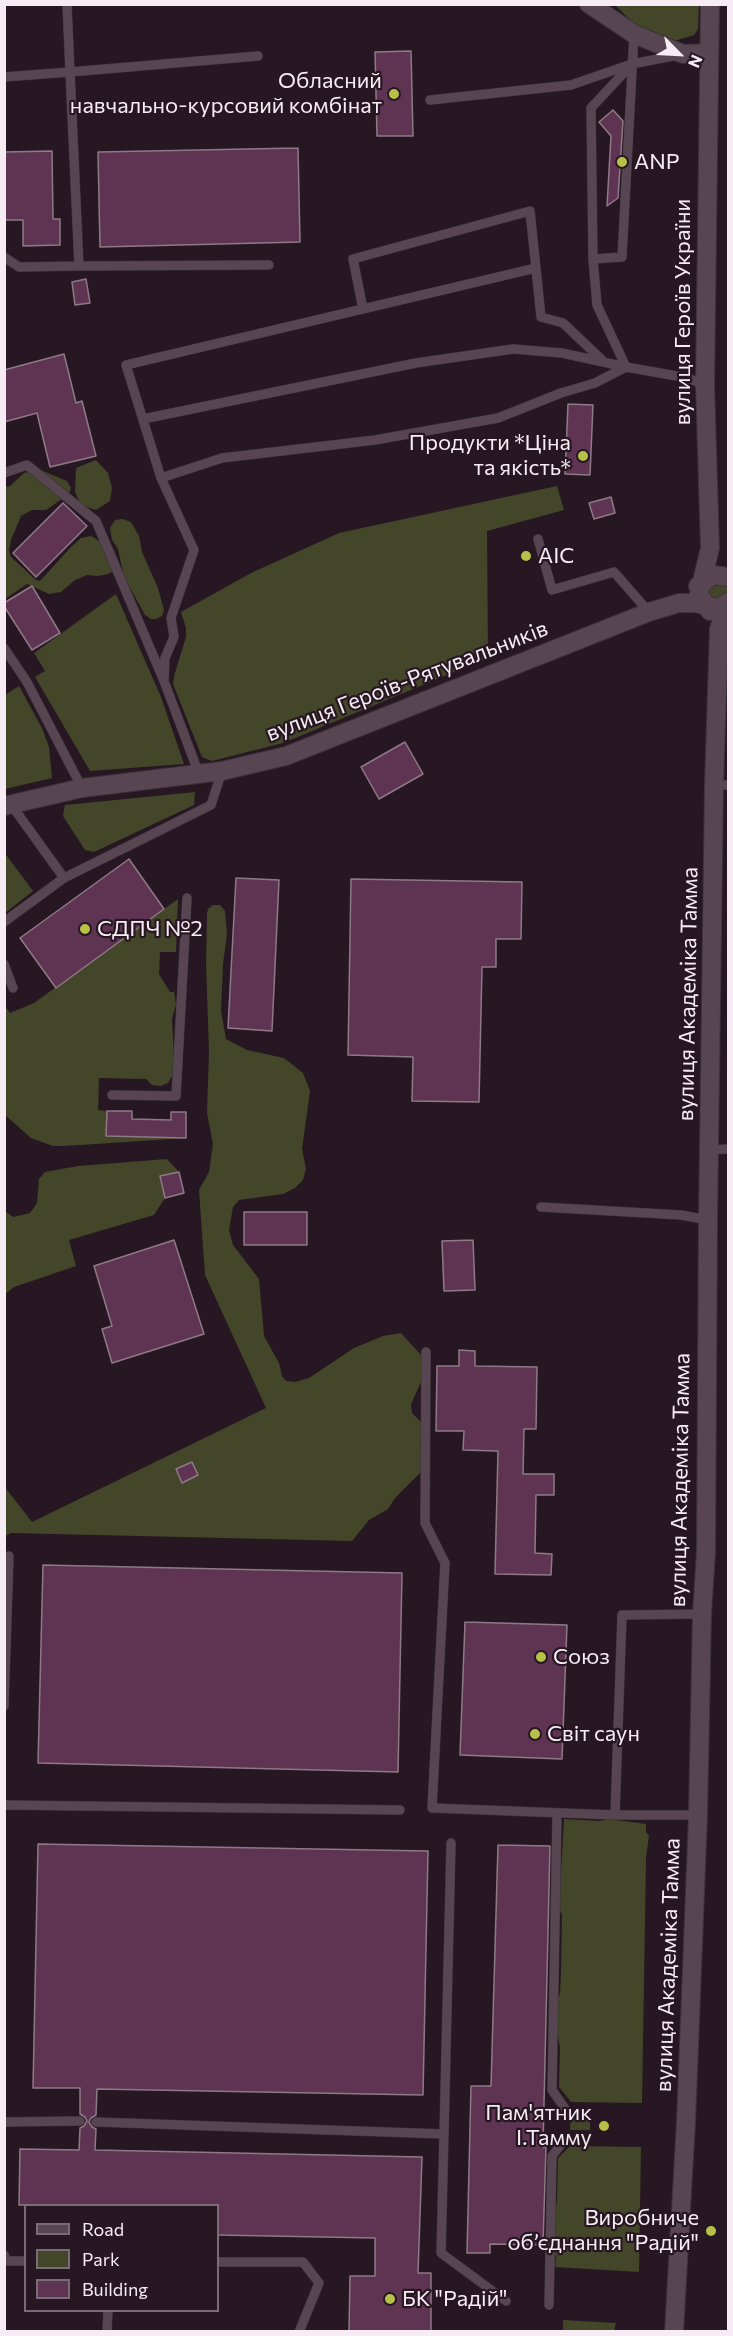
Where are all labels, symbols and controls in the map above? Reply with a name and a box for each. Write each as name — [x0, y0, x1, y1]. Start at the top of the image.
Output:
north arrow — [649, 24, 709, 84]
text: N — [685, 52, 707, 71]
place label: Обласний навчально-курсовий комбінат — [70, 68, 382, 119]
marker: Обласний навчально-курсовий комбінат — [387, 87, 401, 101]
place label: ANP — [634, 149, 680, 175]
marker: ANP — [615, 155, 629, 169]
street label: вулиця Героїв України — [670, 199, 696, 425]
place label: Продукти *Ціна та якість* — [409, 430, 571, 482]
marker: Продукти *Ціна та якість* — [576, 449, 590, 463]
place label: АІС — [538, 543, 574, 569]
marker: АІС — [519, 549, 533, 563]
street label: вулиця Героїв-Рятувальників — [262, 615, 552, 747]
street label: вулиця Академіка Тамма — [673, 867, 703, 1121]
place label: СДПЧ №2 — [97, 916, 203, 942]
marker: СДПЧ №2 — [78, 922, 92, 936]
street label: вулиця Академіка Тамма — [665, 1353, 695, 1607]
place label: Союз — [553, 1644, 610, 1670]
marker: Союз — [534, 1650, 548, 1664]
place label: Світ саун — [547, 1721, 640, 1747]
marker: Світ саун — [528, 1727, 542, 1741]
street label: вулиця Академіка Тамма — [650, 1838, 686, 2092]
place label: Пам'ятник І.Тамму — [485, 2100, 592, 2152]
marker: Пам'ятник І.Тамму — [597, 2119, 611, 2133]
legend — [24, 2204, 219, 2312]
place label: Виробниче об’єднання "Радій" — [507, 2205, 699, 2256]
text: Road — [82, 2218, 124, 2240]
marker: Виробниче об’єднання "Радій" — [704, 2224, 718, 2238]
text: Park — [82, 2248, 120, 2270]
text: Building — [82, 2278, 148, 2300]
place label: БК "Радій" — [402, 2286, 507, 2312]
marker: БК "Радій" — [383, 2292, 397, 2306]

